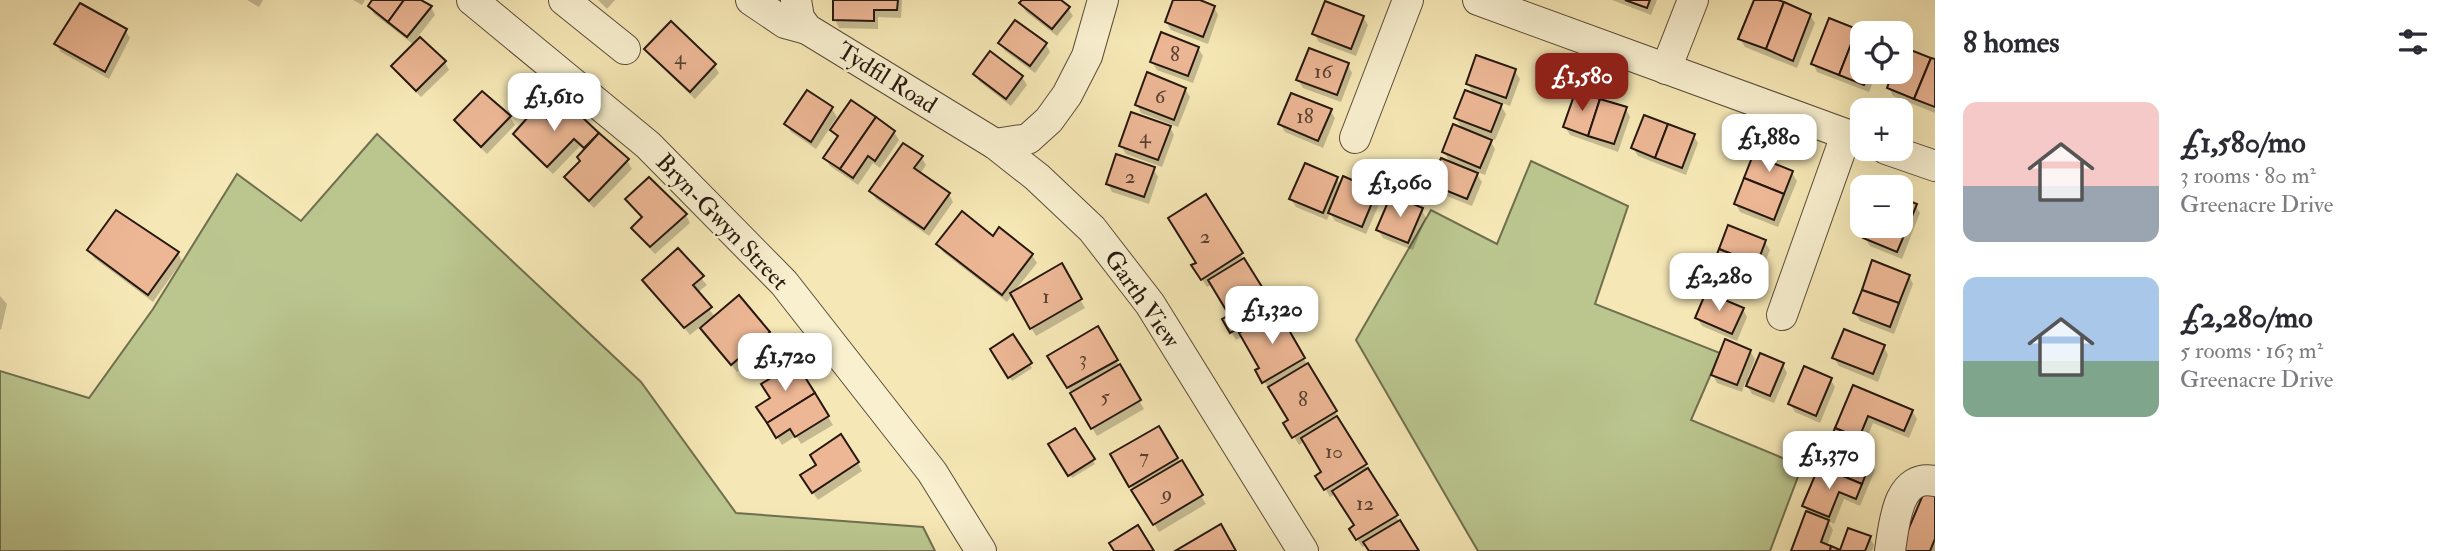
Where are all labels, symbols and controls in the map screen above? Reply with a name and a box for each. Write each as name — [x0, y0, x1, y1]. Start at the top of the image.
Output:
map controls — [1850, 21, 1913, 238]
button: locate — [1850, 21, 1913, 84]
icon: filters — [2394, 23, 2432, 61]
text: 8 homes — [1963, 24, 2060, 61]
street label: Tydfil Road — [831, 35, 943, 121]
house number: 8 — [1170, 41, 1180, 68]
house number: 4 — [674, 44, 687, 71]
pin: £1,580 — [1525, 54, 1639, 113]
house number: 16 — [1314, 58, 1333, 85]
text: £1,580 — [1551, 61, 1613, 90]
pin: £1,610 — [497, 74, 611, 133]
text: £1,610 — [524, 81, 584, 110]
house number: 6 — [1155, 83, 1167, 110]
button: + — [1850, 98, 1913, 161]
house number: 18 — [1296, 103, 1314, 130]
pin: £1,880 — [1712, 114, 1826, 174]
text: £1,880 — [1738, 122, 1800, 151]
house number: 4 — [1139, 123, 1152, 150]
text: £1,580/mo — [2180, 124, 2306, 161]
icon: home — [2019, 130, 2103, 214]
street label: Bryn-Gwyn Street — [649, 147, 795, 297]
pin: £1,060 — [1343, 160, 1457, 219]
text: 3 rooms · 80 m² — [2180, 161, 2316, 190]
house number: 2 — [1125, 163, 1135, 190]
text: £1,060 — [1368, 167, 1432, 196]
button: − — [1850, 175, 1913, 238]
text: Greenacre Drive — [2180, 190, 2333, 219]
house number: 2 — [1200, 223, 1210, 250]
street label: Garth View — [1097, 244, 1188, 355]
pin: £2,280 — [1662, 254, 1776, 313]
text: £2,280 — [1686, 261, 1752, 290]
house number: 1 — [1042, 283, 1050, 310]
pin: £1,320 — [1215, 286, 1329, 346]
text: £1,320 — [1241, 294, 1303, 323]
text: £2,280/mo — [2180, 299, 2313, 336]
icon: home — [2019, 305, 2103, 389]
pin: £1,720 — [728, 334, 842, 393]
text: 5 rooms · 163 m² — [2180, 336, 2323, 365]
text: £1,720 — [754, 341, 816, 370]
house number: 3 — [1079, 345, 1087, 372]
text: Greenacre Drive — [2180, 365, 2333, 394]
house number: 5 — [1100, 383, 1110, 410]
house number: 8 — [1298, 386, 1308, 413]
pin: £1,370 — [1772, 432, 1886, 491]
house number: 10 — [1325, 438, 1343, 465]
text: £1,370 — [1799, 439, 1859, 468]
house number: 7 — [1139, 443, 1149, 470]
house number: 9 — [1160, 480, 1172, 507]
house number: 12 — [1356, 490, 1374, 517]

